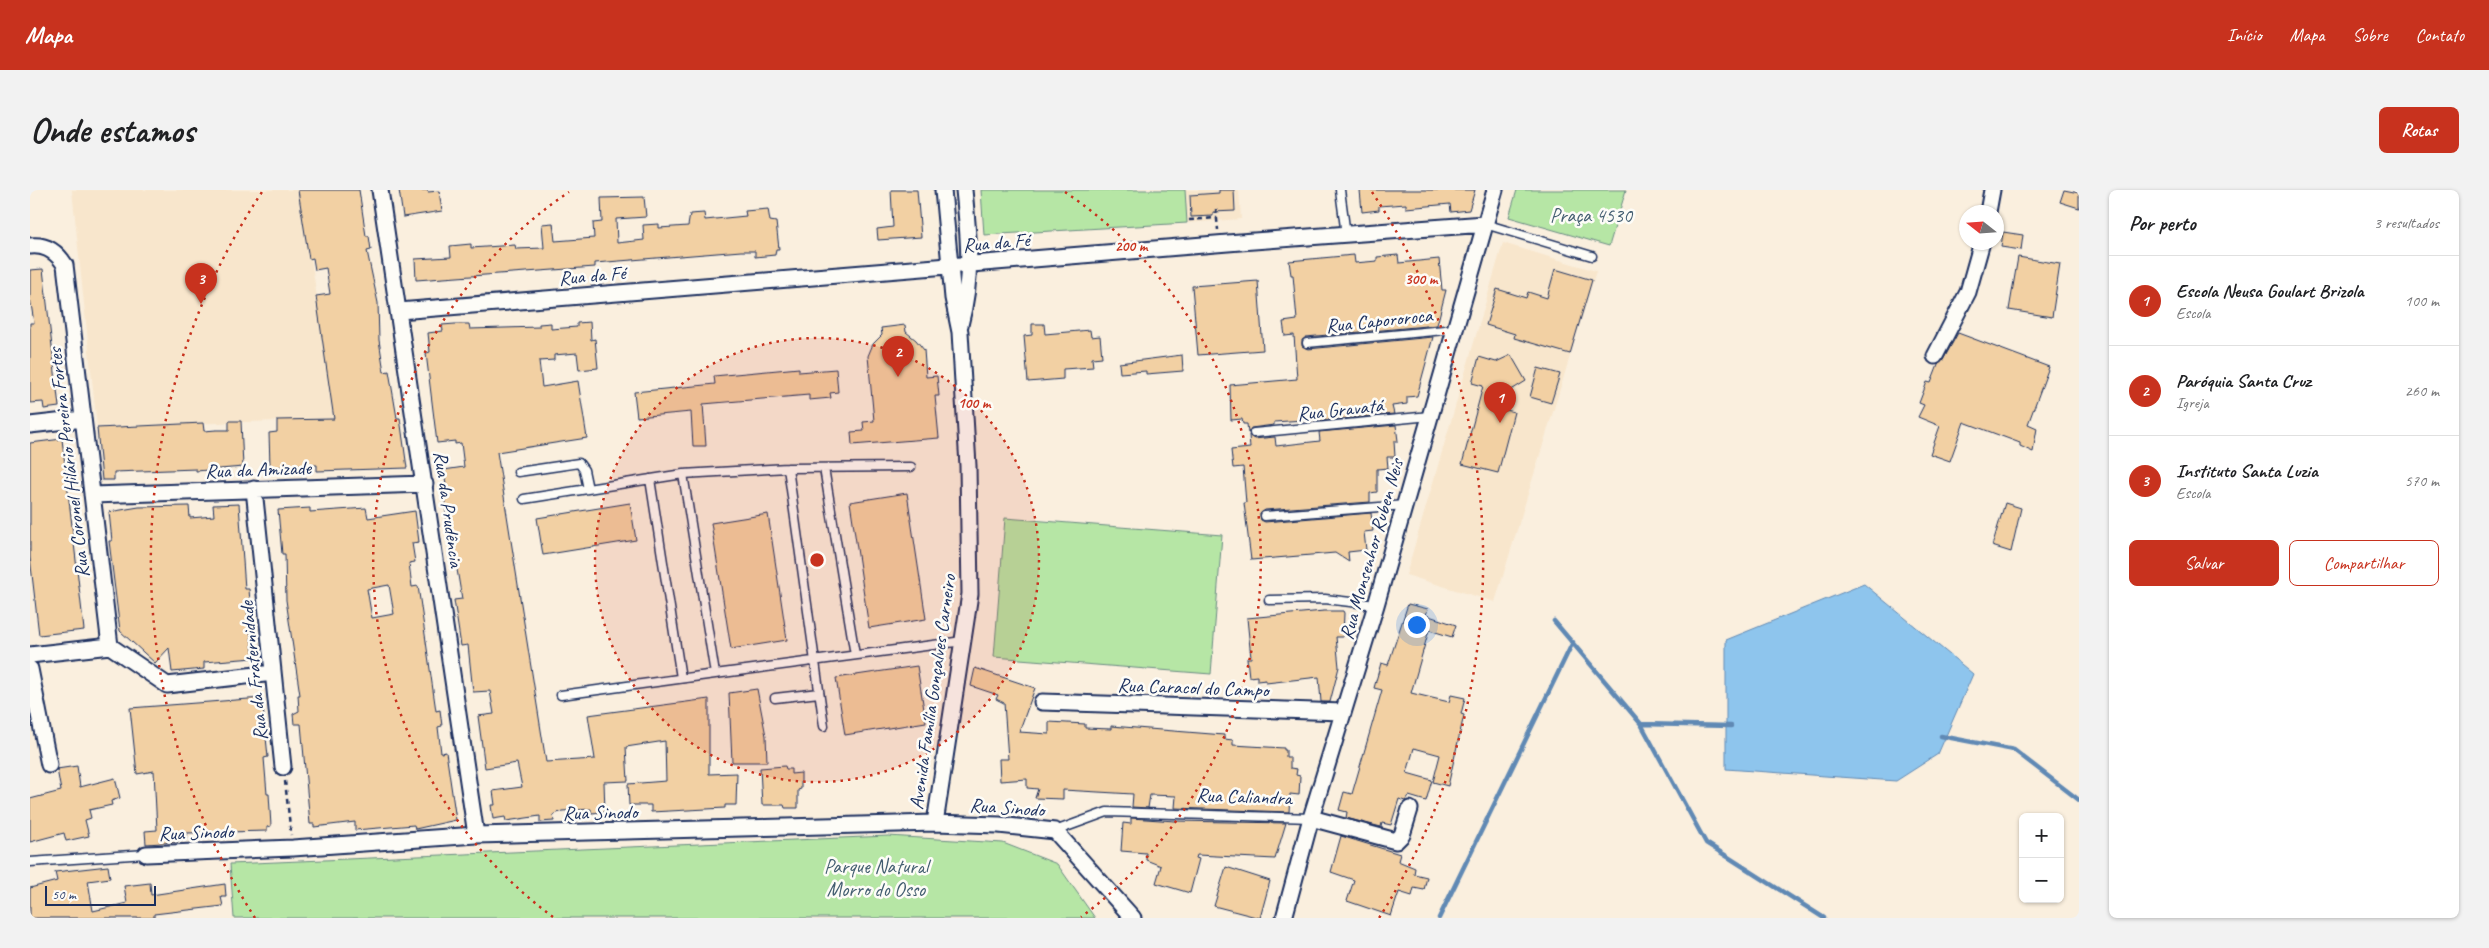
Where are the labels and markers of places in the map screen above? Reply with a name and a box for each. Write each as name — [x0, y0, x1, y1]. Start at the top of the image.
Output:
pin: 3 — [185, 263, 217, 304]
pin: 2 — [882, 336, 914, 377]
pin: 1 — [1484, 382, 1516, 423]
centre of rings — [808, 551, 826, 569]

